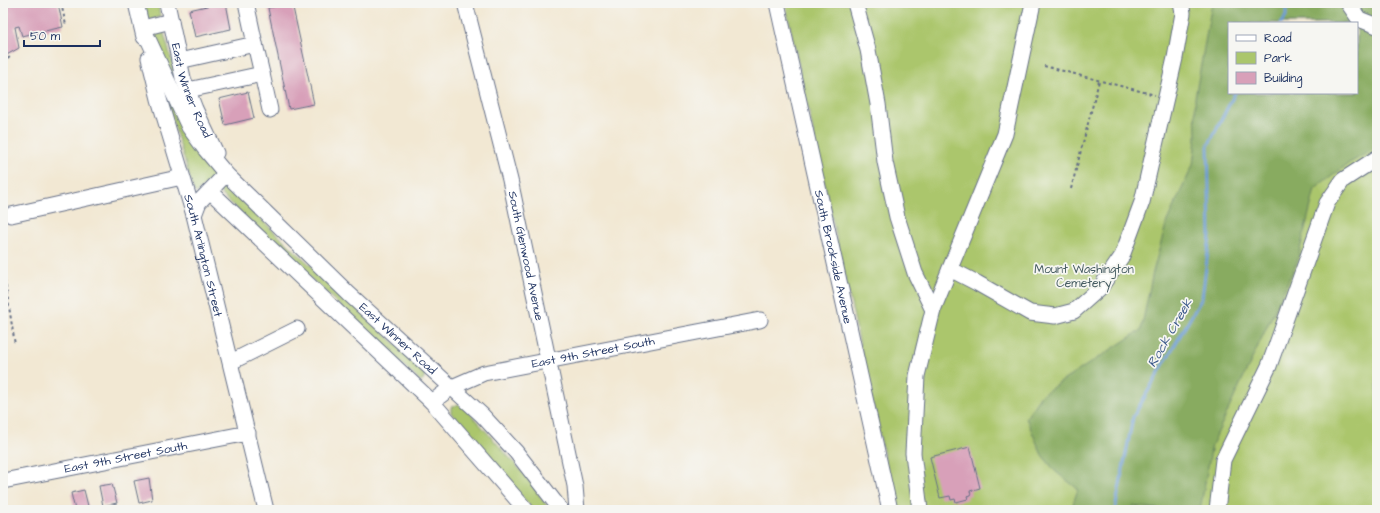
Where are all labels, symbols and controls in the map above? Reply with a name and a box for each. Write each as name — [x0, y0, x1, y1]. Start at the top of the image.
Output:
scale bar — [24, 22, 100, 48]
legend — [1228, 22, 1358, 94]
text: 50 m — [30, 28, 61, 45]
text: Road — [1264, 30, 1292, 47]
street label: East Winner Road — [167, 42, 216, 141]
text: Park — [1264, 50, 1292, 67]
text: Building — [1264, 70, 1302, 88]
street label: South Brookside Avenue — [810, 188, 857, 326]
street label: South Glenwood Avenue — [504, 189, 548, 323]
street label: South Arlington Street — [180, 192, 227, 319]
park label: Mount Washington Cemetery — [1034, 261, 1134, 293]
water label: Rock Creek — [1143, 295, 1197, 371]
street label: East Winner Road — [355, 299, 440, 378]
street label: East 9th Street South — [530, 332, 656, 372]
street label: East 9th Street South — [63, 437, 189, 477]

